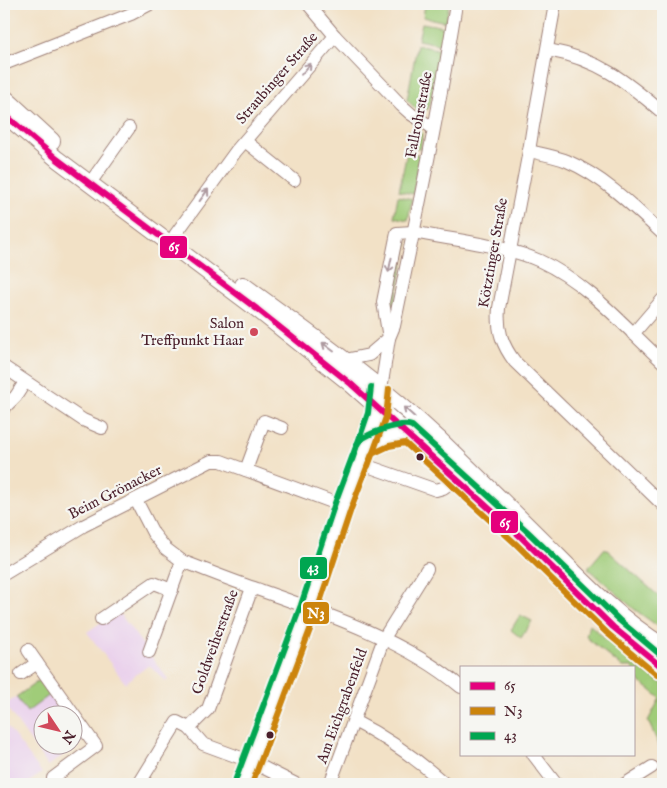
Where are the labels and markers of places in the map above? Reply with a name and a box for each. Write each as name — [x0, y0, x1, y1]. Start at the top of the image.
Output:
place label: Salon Treffpunkt Haar — [141, 314, 244, 350]
marker: Salon Treffpunkt Haar — [248, 326, 260, 338]
unlabelled marker — [415, 452, 425, 462]
unlabelled marker — [265, 730, 275, 740]

